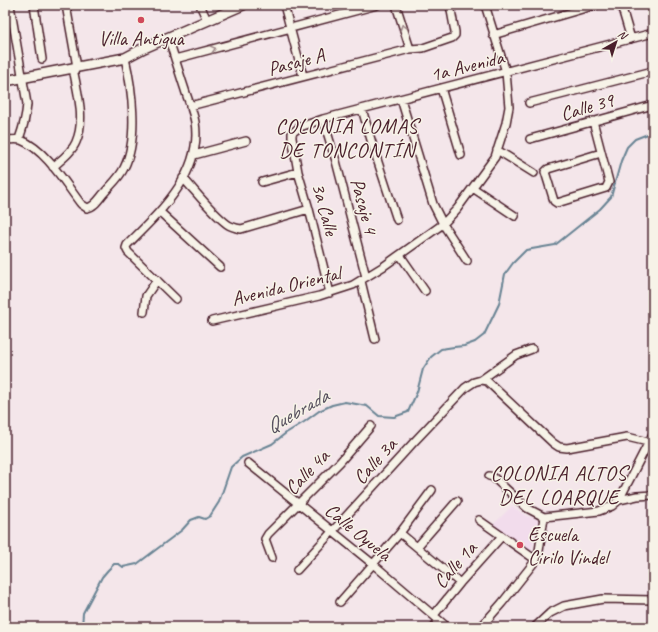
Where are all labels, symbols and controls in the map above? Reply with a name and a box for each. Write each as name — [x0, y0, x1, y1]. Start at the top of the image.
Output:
marker: Villa Antigua — [136, 15, 146, 25]
north arrow — [596, 22, 636, 62]
one-way arrow — [399, 23, 408, 30]
place label: Villa Antigua — [98, 26, 186, 51]
text: N — [615, 27, 631, 43]
street label: Pasaje A — [265, 42, 328, 82]
street label: 1a Avenida — [428, 44, 508, 87]
one-way arrow — [209, 46, 216, 54]
street label: Calle 39 — [557, 87, 618, 126]
district label: COLONIA LOMAS DE TONCONTÍN — [276, 113, 421, 163]
street label: Pasaje 4 — [345, 175, 384, 238]
street label: 3a Calle — [306, 180, 344, 239]
street label: Avenida Oriental — [229, 260, 347, 312]
water label: Quebrada — [261, 382, 334, 439]
street label: Calle 3a — [348, 432, 403, 489]
street label: Calle 4a — [279, 443, 336, 500]
district label: COLONIA ALTOS DEL LOARQUE — [490, 460, 630, 510]
street label: Calle Oyuela — [320, 498, 398, 568]
place label: Escuela Cirilo Vindel — [528, 522, 611, 570]
street label: Calle 1a — [428, 535, 483, 594]
marker: Escuela Cirilo Vindel — [515, 540, 525, 550]

